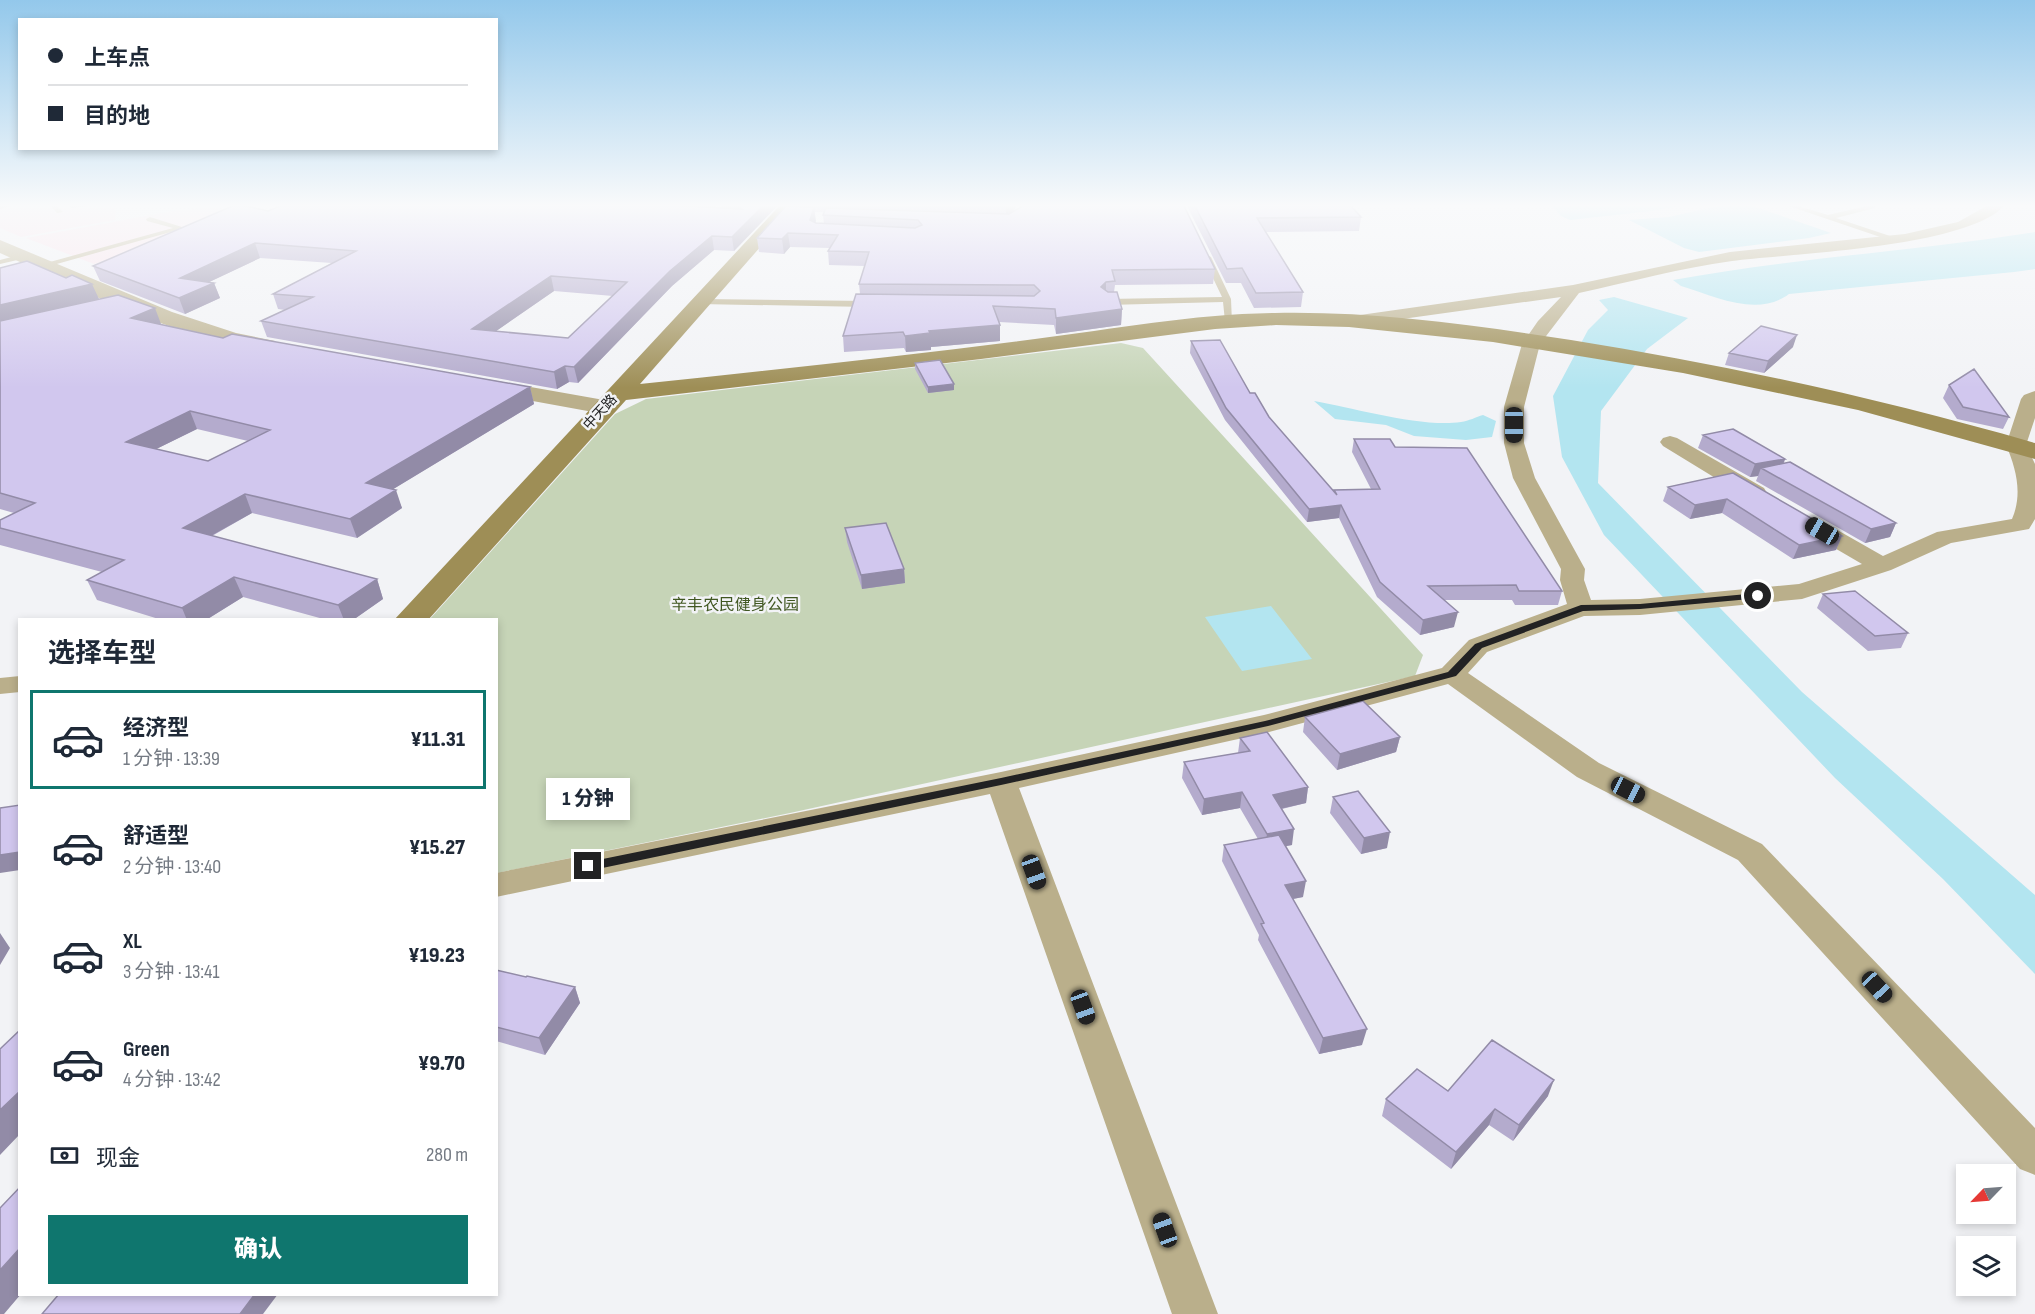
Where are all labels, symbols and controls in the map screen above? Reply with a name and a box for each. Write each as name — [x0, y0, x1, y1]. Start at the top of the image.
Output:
text: 上车点 — [84, 45, 150, 72]
text: 目的地 — [84, 103, 150, 130]
street label: 中天路 — [579, 391, 621, 433]
car — [1505, 407, 1523, 443]
car — [1802, 514, 1842, 548]
route start — [1744, 582, 1771, 609]
park label: 辛丰农民健身公园 — [671, 596, 799, 615]
text: 选择车型 — [48, 638, 156, 670]
icon: car — [51, 713, 105, 767]
text: 经济型 — [123, 715, 189, 742]
text: ¥11.31 — [410, 726, 465, 753]
text: 1 分钟 · 13:39 — [123, 747, 220, 771]
car — [1608, 774, 1648, 806]
callout: 1 分钟 — [546, 779, 630, 821]
text: 1 分钟 — [562, 787, 614, 811]
icon: car — [51, 821, 105, 875]
text: 舒适型 — [123, 823, 189, 850]
text: ¥15.27 — [409, 834, 465, 861]
route end — [574, 852, 601, 879]
car — [1019, 852, 1049, 892]
text: 2 分钟 · 13:40 — [123, 855, 221, 879]
text: XL — [123, 928, 142, 955]
icon: car — [51, 929, 105, 983]
text: ¥19.23 — [408, 942, 465, 969]
text: 3 分钟 · 13:41 — [123, 960, 219, 984]
car — [1858, 968, 1896, 1006]
car — [1068, 987, 1098, 1027]
text: Green — [123, 1036, 170, 1063]
icon: car — [51, 1037, 105, 1091]
text: ¥9.70 — [418, 1050, 465, 1077]
text: 4 分钟 · 13:42 — [123, 1068, 221, 1092]
icon: cash — [48, 1139, 81, 1172]
text: 280 m — [426, 1143, 468, 1167]
text: 现金 — [96, 1145, 140, 1172]
north arrow — [1956, 1164, 2016, 1224]
map controls — [1956, 1164, 2016, 1296]
car — [1150, 1210, 1180, 1250]
button: 确认 — [48, 1215, 468, 1284]
button: layers — [1956, 1236, 2016, 1296]

